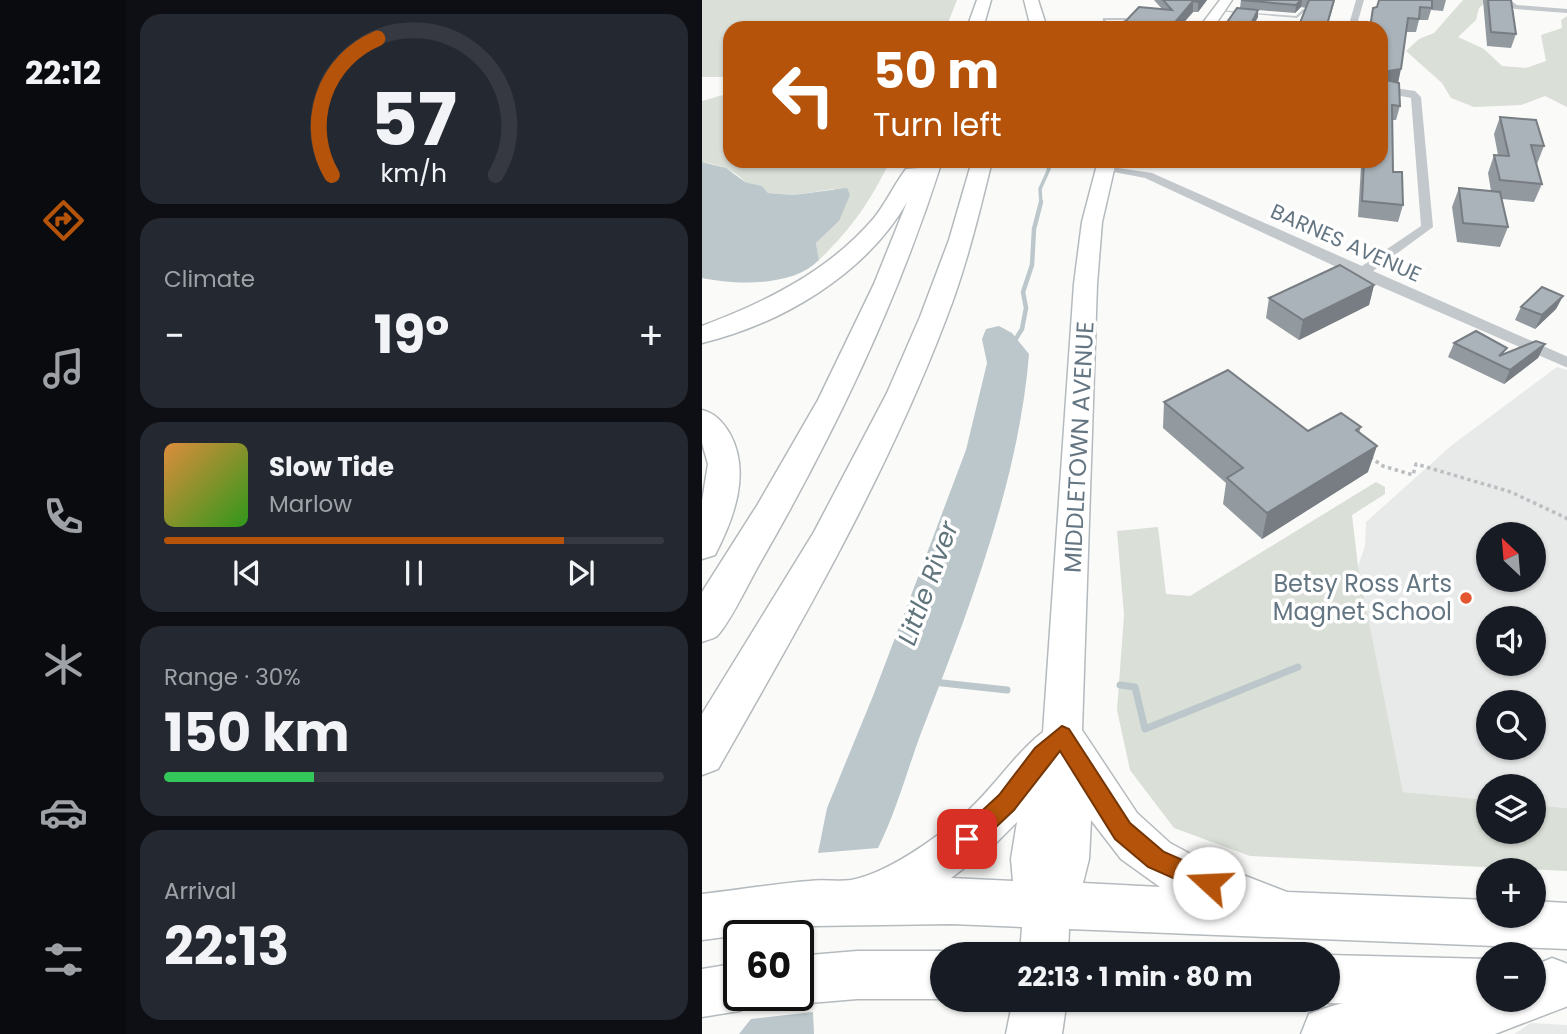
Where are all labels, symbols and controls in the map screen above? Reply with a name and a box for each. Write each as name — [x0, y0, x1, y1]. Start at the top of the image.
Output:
text: 50 m — [873, 37, 999, 105]
icon: left — [758, 49, 849, 140]
text: 22:12 — [25, 50, 101, 95]
text: 57 — [371, 69, 457, 170]
text: Turn left — [873, 102, 1002, 147]
text: km/h — [381, 156, 447, 191]
icon: directions — [39, 196, 88, 245]
street label: BARNES AVENUE — [1266, 196, 1426, 289]
text: Climate — [164, 263, 255, 295]
text: 19° — [374, 298, 449, 371]
text: − — [164, 309, 185, 362]
text: + — [638, 309, 664, 362]
street label: MIDDLETOWN AVENUE — [1055, 320, 1102, 574]
icon: music — [39, 344, 88, 393]
text: Slow Tide — [269, 449, 394, 485]
text: Marlow — [269, 488, 352, 520]
icon: phone — [39, 492, 88, 541]
water label: Little River — [889, 515, 967, 650]
north arrow — [1476, 522, 1546, 592]
map controls — [1476, 522, 1546, 1012]
icon: previous — [228, 554, 266, 592]
icon: pause — [395, 554, 433, 592]
icon: next — [562, 554, 600, 592]
place label: Betsy Ross Arts Magnet School — [1273, 567, 1452, 628]
marker: Betsy Ross Arts Magnet School — [1458, 590, 1474, 606]
button: sound — [1476, 606, 1546, 676]
icon: climate — [39, 640, 88, 689]
text: Range · 30% — [164, 661, 301, 693]
button: search — [1476, 690, 1546, 760]
text: 150 km — [164, 696, 349, 769]
button: layers — [1476, 774, 1546, 844]
icon: car — [39, 788, 88, 837]
pin — [937, 809, 997, 869]
icon: arrive — [948, 820, 986, 858]
position arrow — [1172, 846, 1246, 920]
button: + — [1476, 858, 1546, 928]
text: Arrival — [164, 875, 236, 907]
text: 22:13 — [164, 910, 289, 983]
speed limit sign: 60 — [723, 920, 814, 1011]
icon: filters — [39, 935, 88, 984]
button: − — [1476, 942, 1546, 1012]
text: 22:13 · 1 min · 80 m — [1017, 959, 1253, 995]

